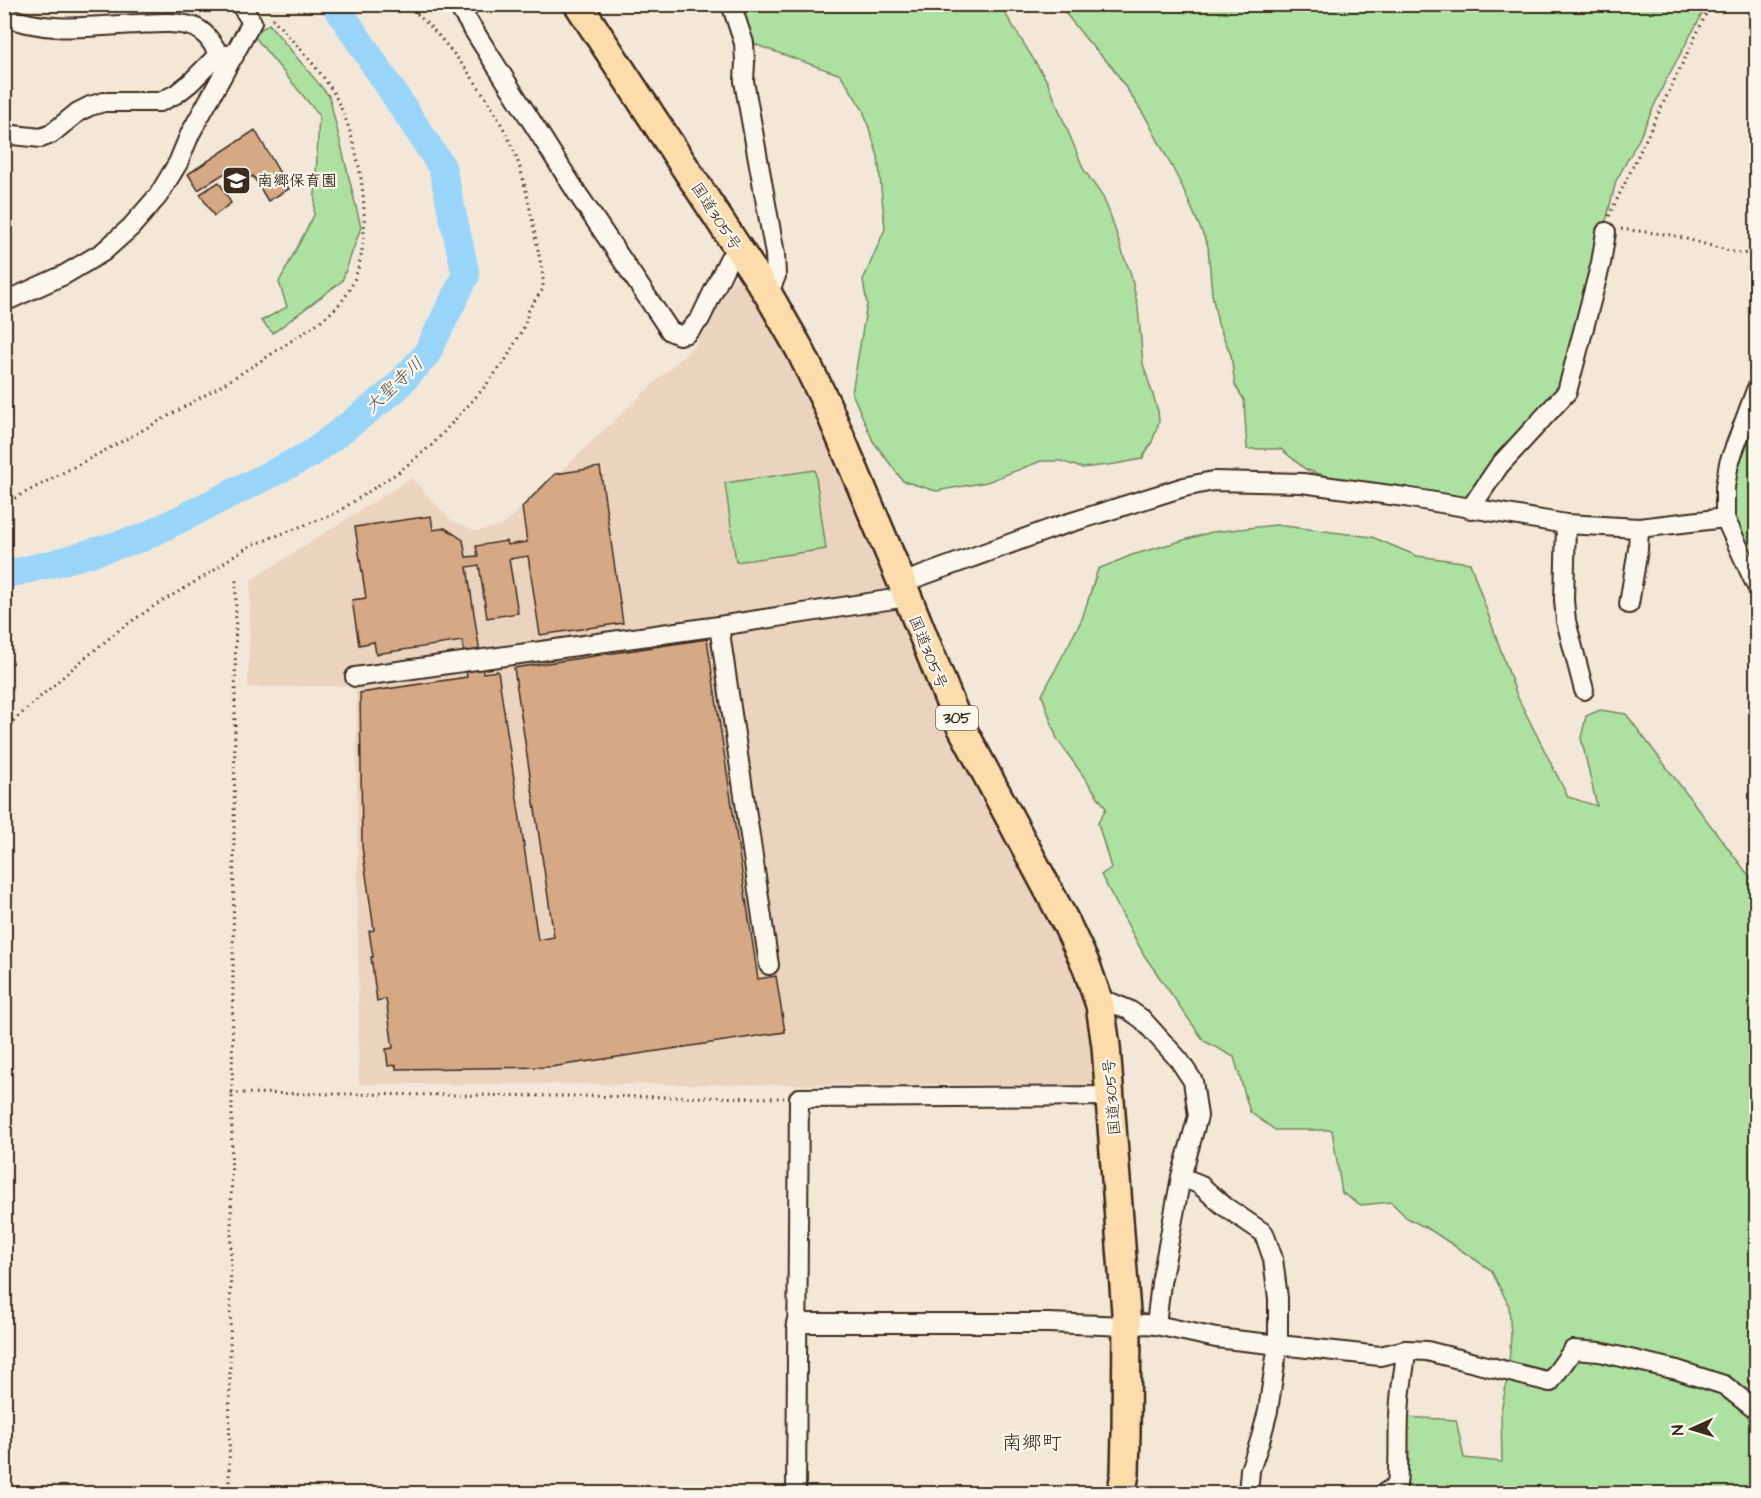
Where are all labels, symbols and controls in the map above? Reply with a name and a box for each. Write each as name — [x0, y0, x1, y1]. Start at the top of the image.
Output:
school or university icon: 南郷保育園 — [220, 164, 252, 196]
place label: 南郷保育園 — [257, 170, 337, 192]
street label: 国道305号 — [686, 178, 747, 255]
water label: 大聖寺川 — [359, 352, 429, 419]
street label: 国道305号 — [903, 612, 953, 692]
road number: 305 — [936, 706, 978, 730]
street label: 国道305号 — [1098, 1057, 1126, 1137]
north arrow — [1662, 1399, 1722, 1459]
text: N — [1667, 1424, 1689, 1436]
district label: 南郷町 — [1002, 1429, 1062, 1457]

